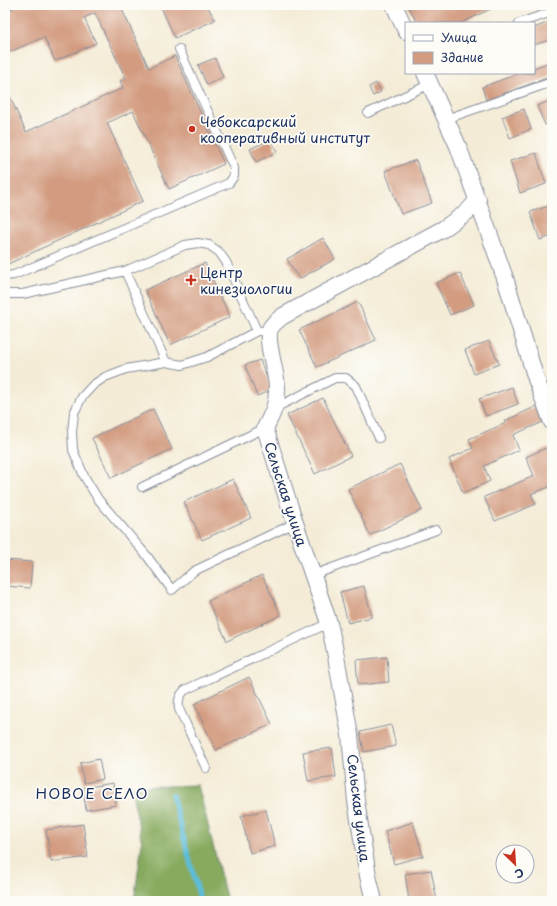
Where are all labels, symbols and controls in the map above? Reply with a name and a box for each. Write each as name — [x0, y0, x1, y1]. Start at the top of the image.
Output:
legend — [405, 22, 535, 74]
text: Улица — [441, 28, 477, 46]
text: Здание — [441, 48, 483, 66]
place label: Чебоксарский кооперативный институт — [200, 111, 370, 148]
marker: Чебоксарский кооперативный институт — [187, 124, 197, 134]
place label: Центр кинезиологии — [200, 262, 292, 299]
marker: Центр кинезиологии — [185, 274, 197, 286]
street label: Сельская улица — [259, 439, 313, 549]
street label: Сельская улица — [342, 753, 376, 863]
district label: НОВОЕ СЕЛО — [36, 781, 148, 804]
north arrow — [495, 844, 535, 884]
text: С — [512, 864, 527, 883]

